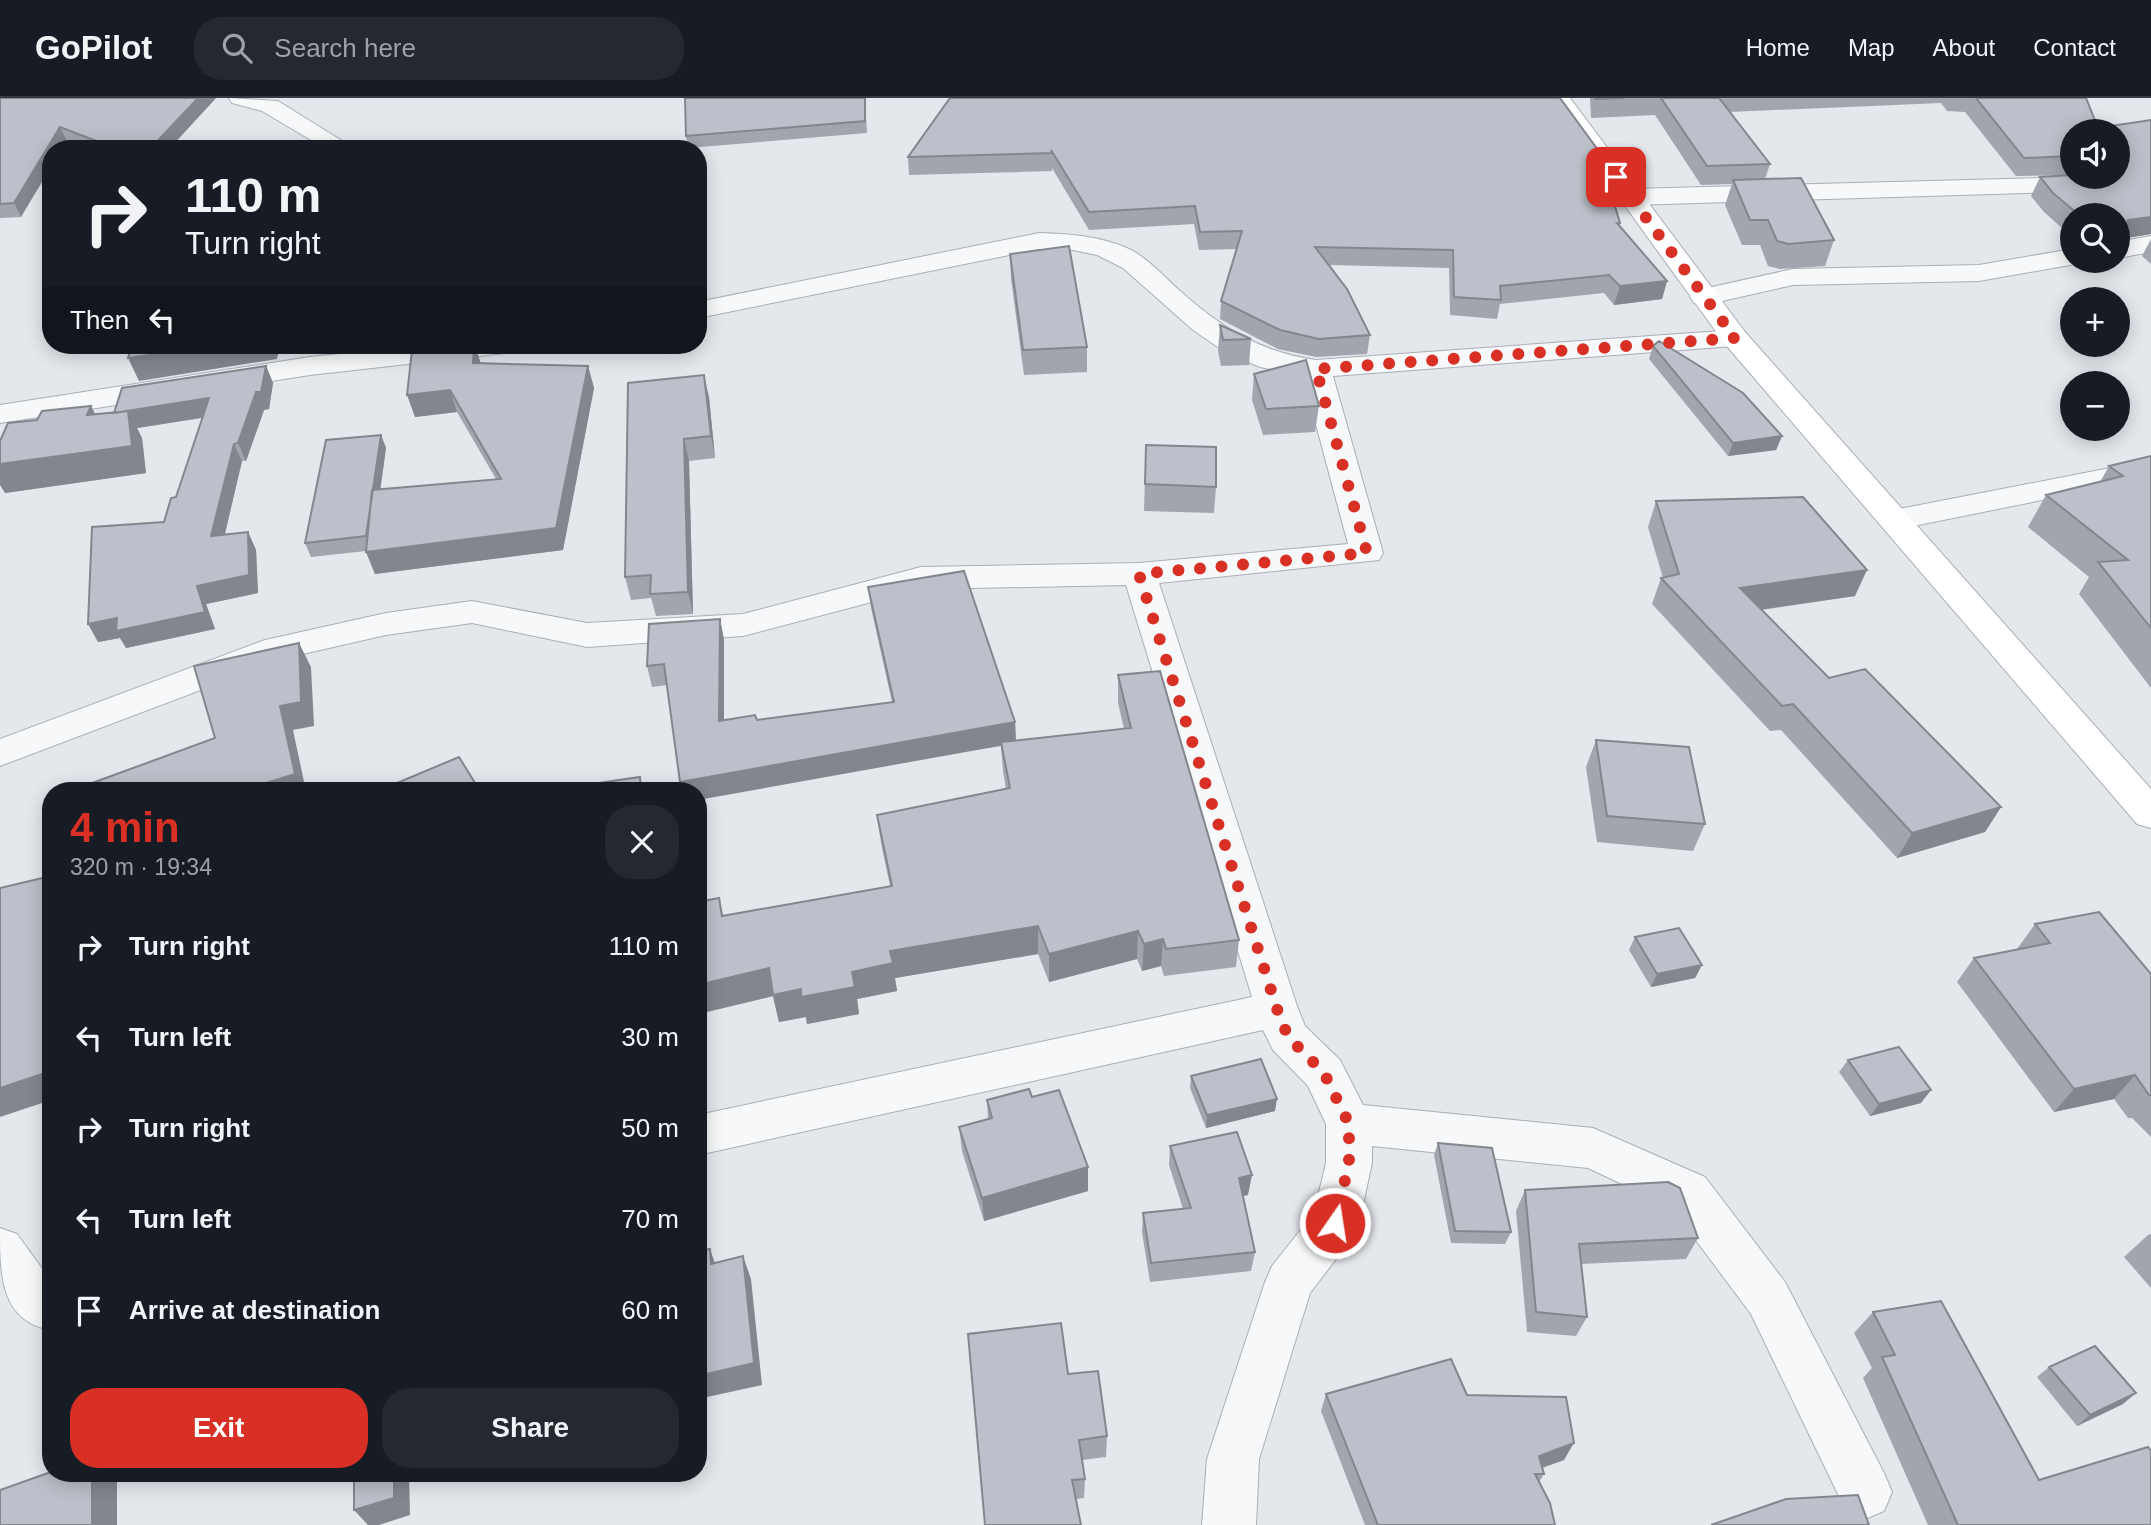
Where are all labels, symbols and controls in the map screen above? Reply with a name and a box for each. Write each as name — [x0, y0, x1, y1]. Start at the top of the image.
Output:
search box — [194, 17, 684, 80]
text: GoPilot — [35, 29, 152, 66]
icon: search — [218, 29, 256, 67]
text: Search here — [274, 33, 416, 63]
text: Home — [1746, 34, 1810, 61]
text: Map — [1848, 34, 1895, 61]
text: About — [1933, 34, 1995, 61]
text: Contact — [2033, 34, 2116, 61]
map controls — [2060, 119, 2130, 441]
button: sound — [2060, 119, 2130, 189]
pin — [1586, 147, 1646, 207]
icon: arrive — [1597, 158, 1635, 196]
icon: right — [70, 168, 161, 259]
text: 110 m — [185, 168, 321, 222]
button: search — [2060, 203, 2130, 273]
text: Turn right — [185, 225, 321, 261]
button: + — [2060, 287, 2130, 357]
icon: left — [143, 301, 181, 339]
text: Then — [70, 305, 129, 335]
button: − — [2060, 371, 2130, 441]
text: 4 min — [70, 804, 180, 851]
button: close — [605, 805, 679, 879]
text: 320 m · 19:34 — [70, 854, 212, 880]
icon: right — [70, 928, 108, 966]
text: Turn right — [129, 931, 250, 961]
text: 110 m — [609, 931, 679, 961]
icon: left — [70, 1019, 108, 1057]
text: Turn left — [129, 1022, 231, 1052]
text: 30 m — [621, 1022, 679, 1052]
icon: right — [70, 1110, 108, 1148]
text: Turn right — [129, 1113, 250, 1143]
text: 50 m — [621, 1113, 679, 1143]
position arrow — [1298, 1186, 1372, 1260]
icon: left — [70, 1201, 108, 1239]
text: Turn left — [129, 1204, 231, 1234]
text: 70 m — [621, 1204, 679, 1234]
icon: arrive — [70, 1292, 108, 1330]
text: Arrive at destination — [129, 1295, 380, 1325]
text: 60 m — [621, 1295, 679, 1325]
button: Exit — [70, 1388, 368, 1468]
button: Share — [382, 1388, 679, 1468]

